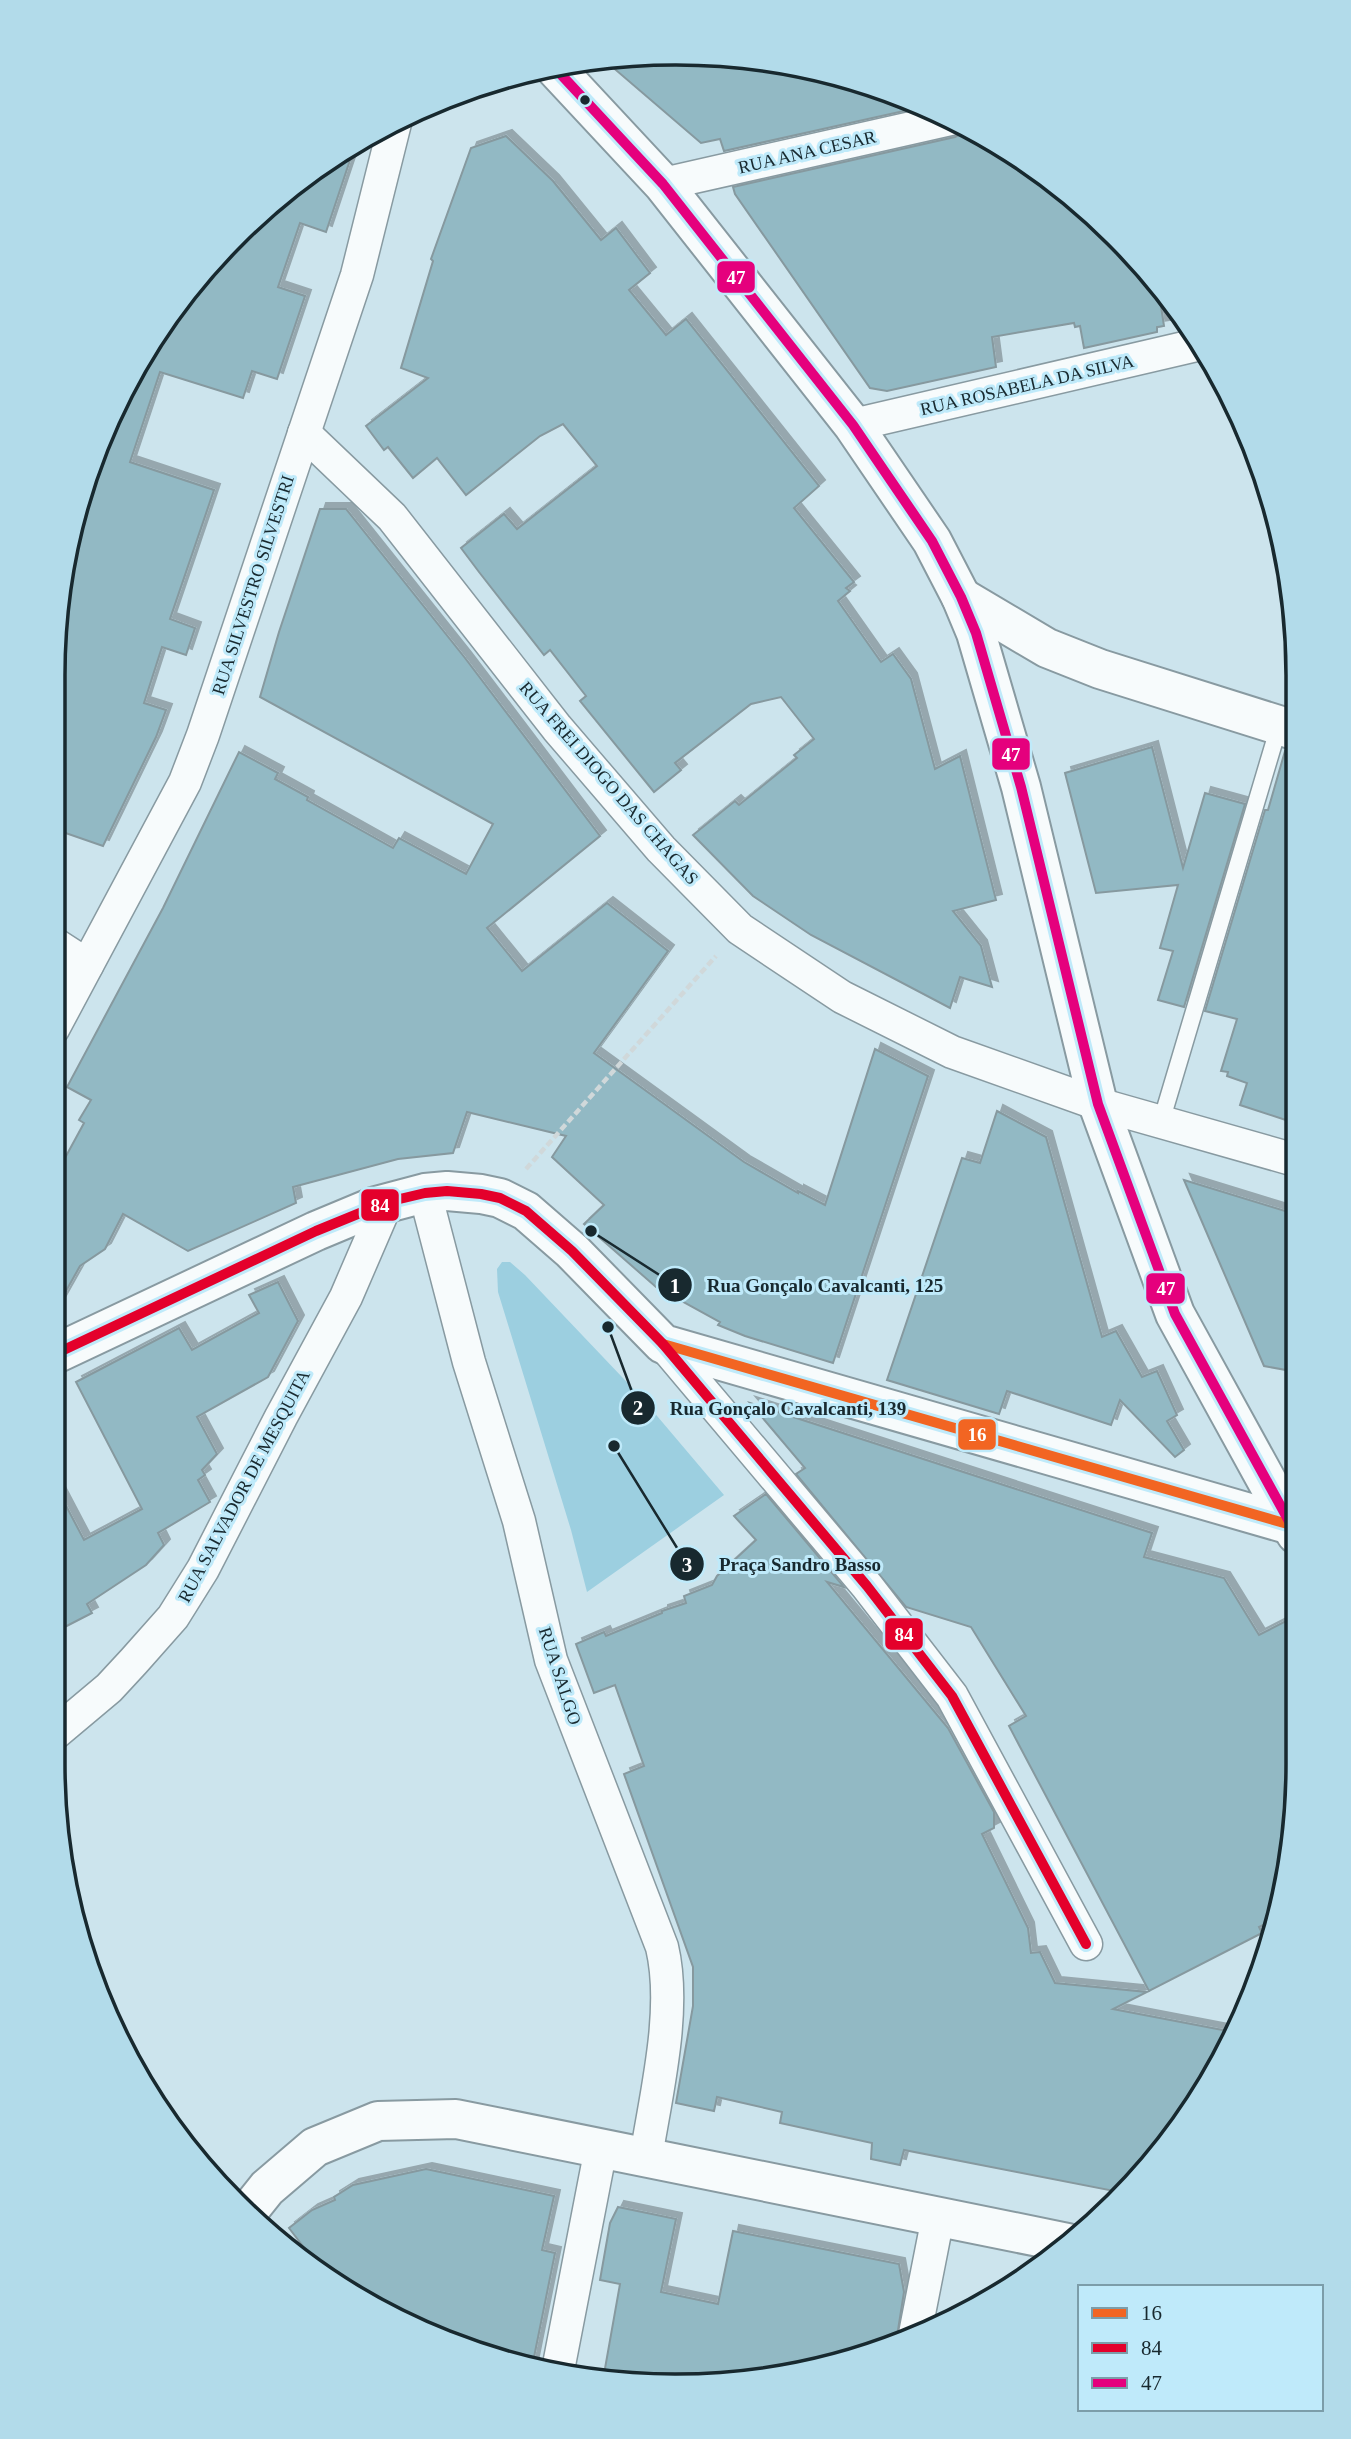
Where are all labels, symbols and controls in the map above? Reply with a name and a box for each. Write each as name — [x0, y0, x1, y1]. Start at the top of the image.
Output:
unlabelled marker — [578, 93, 592, 107]
street label: RUA ANA CESAR — [736, 126, 878, 178]
line badge: 47 — [716, 260, 756, 294]
text: 47 — [727, 267, 746, 288]
street label: RUA ROSABELA DA SILVA — [918, 351, 1136, 419]
street label: RUA SILVESTRO SILVESTRI — [208, 473, 298, 697]
street label: RUA FREI DIOGO DAS CHAGAS — [515, 678, 703, 888]
line badge: 47 — [991, 737, 1031, 771]
text: 47 — [1002, 744, 1021, 765]
line badge: 84 — [360, 1188, 400, 1222]
text: 84 — [371, 1195, 390, 1216]
callout: Rua Gonçalo Cavalcanti, 125 — [657, 1265, 957, 1305]
line badge: 47 — [1145, 1272, 1186, 1305]
text: 1 — [670, 1274, 680, 1298]
text: Rua Gonçalo Cavalcanti, 125 — [707, 1275, 943, 1296]
text: 47 — [1157, 1278, 1176, 1299]
street label: RUA SALVADOR DE MESQUITA — [174, 1366, 314, 1606]
callout: Rua Gonçalo Cavalcanti, 139 — [620, 1388, 920, 1428]
text: 2 — [633, 1396, 643, 1420]
text: Rua Gonçalo Cavalcanti, 139 — [670, 1398, 906, 1419]
line badge: 16 — [957, 1418, 997, 1451]
text: 16 — [968, 1424, 987, 1445]
callout: Praça Sandro Basso — [670, 1544, 895, 1584]
text: 3 — [682, 1553, 692, 1577]
text: Praça Sandro Basso — [719, 1554, 881, 1575]
line badge: 84 — [884, 1617, 924, 1651]
text: 84 — [895, 1624, 914, 1645]
street label: RUA SALGO — [535, 1625, 585, 1727]
legend — [1078, 2285, 1323, 2411]
text: 16 — [1141, 2301, 1162, 2325]
text: 84 — [1141, 2336, 1163, 2360]
text: 47 — [1141, 2371, 1162, 2395]

